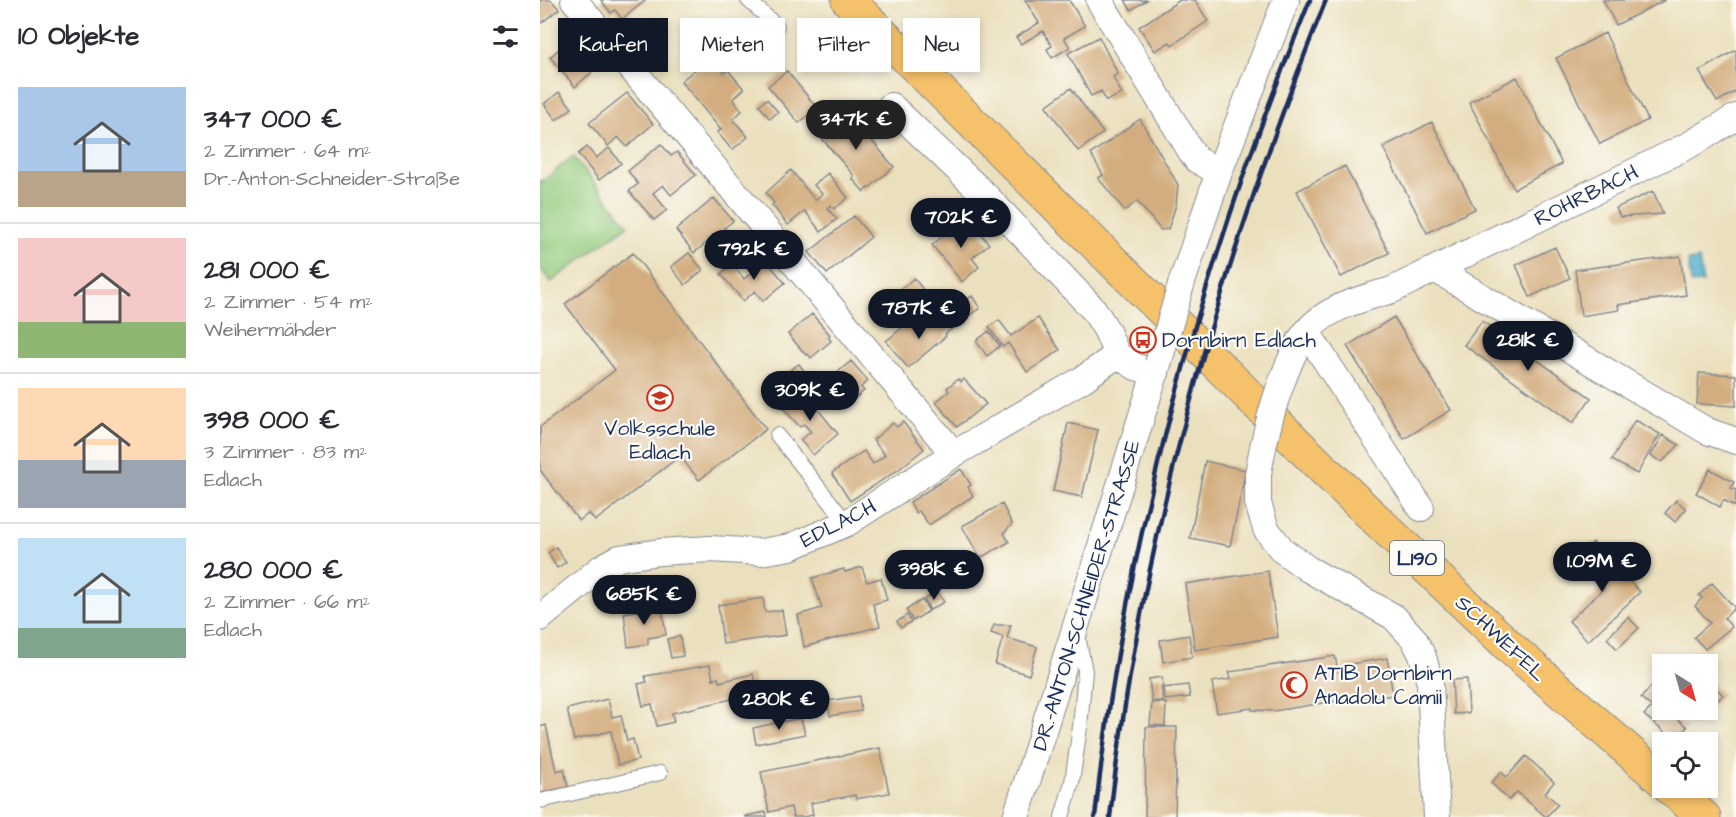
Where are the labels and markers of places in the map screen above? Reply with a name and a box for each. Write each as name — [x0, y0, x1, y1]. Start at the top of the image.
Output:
pin: 347K € — [807, 100, 905, 151]
pin: 702K € — [912, 198, 1010, 249]
pin: 792K € — [705, 230, 803, 281]
pin: 787K € — [870, 289, 968, 340]
pin: 281K € — [1479, 321, 1577, 372]
bus stop icon: Dornbirn Edlach — [1128, 325, 1158, 355]
place label: Dornbirn Edlach — [1162, 326, 1316, 355]
pin: 309K € — [761, 371, 859, 422]
school or university icon: Volksschule Edlach — [645, 383, 675, 413]
place label: Volksschule Edlach — [604, 414, 716, 467]
pin: 1.09M € — [1547, 542, 1657, 593]
pin: 398K € — [885, 550, 983, 601]
pin: 685K € — [595, 575, 693, 626]
place label: ATIB Dornbirn Anadolu Camii — [1314, 659, 1452, 712]
mosque icon: ATIB Dornbirn Anadolu Camii — [1279, 670, 1309, 700]
pin: 280K € — [730, 680, 828, 731]

